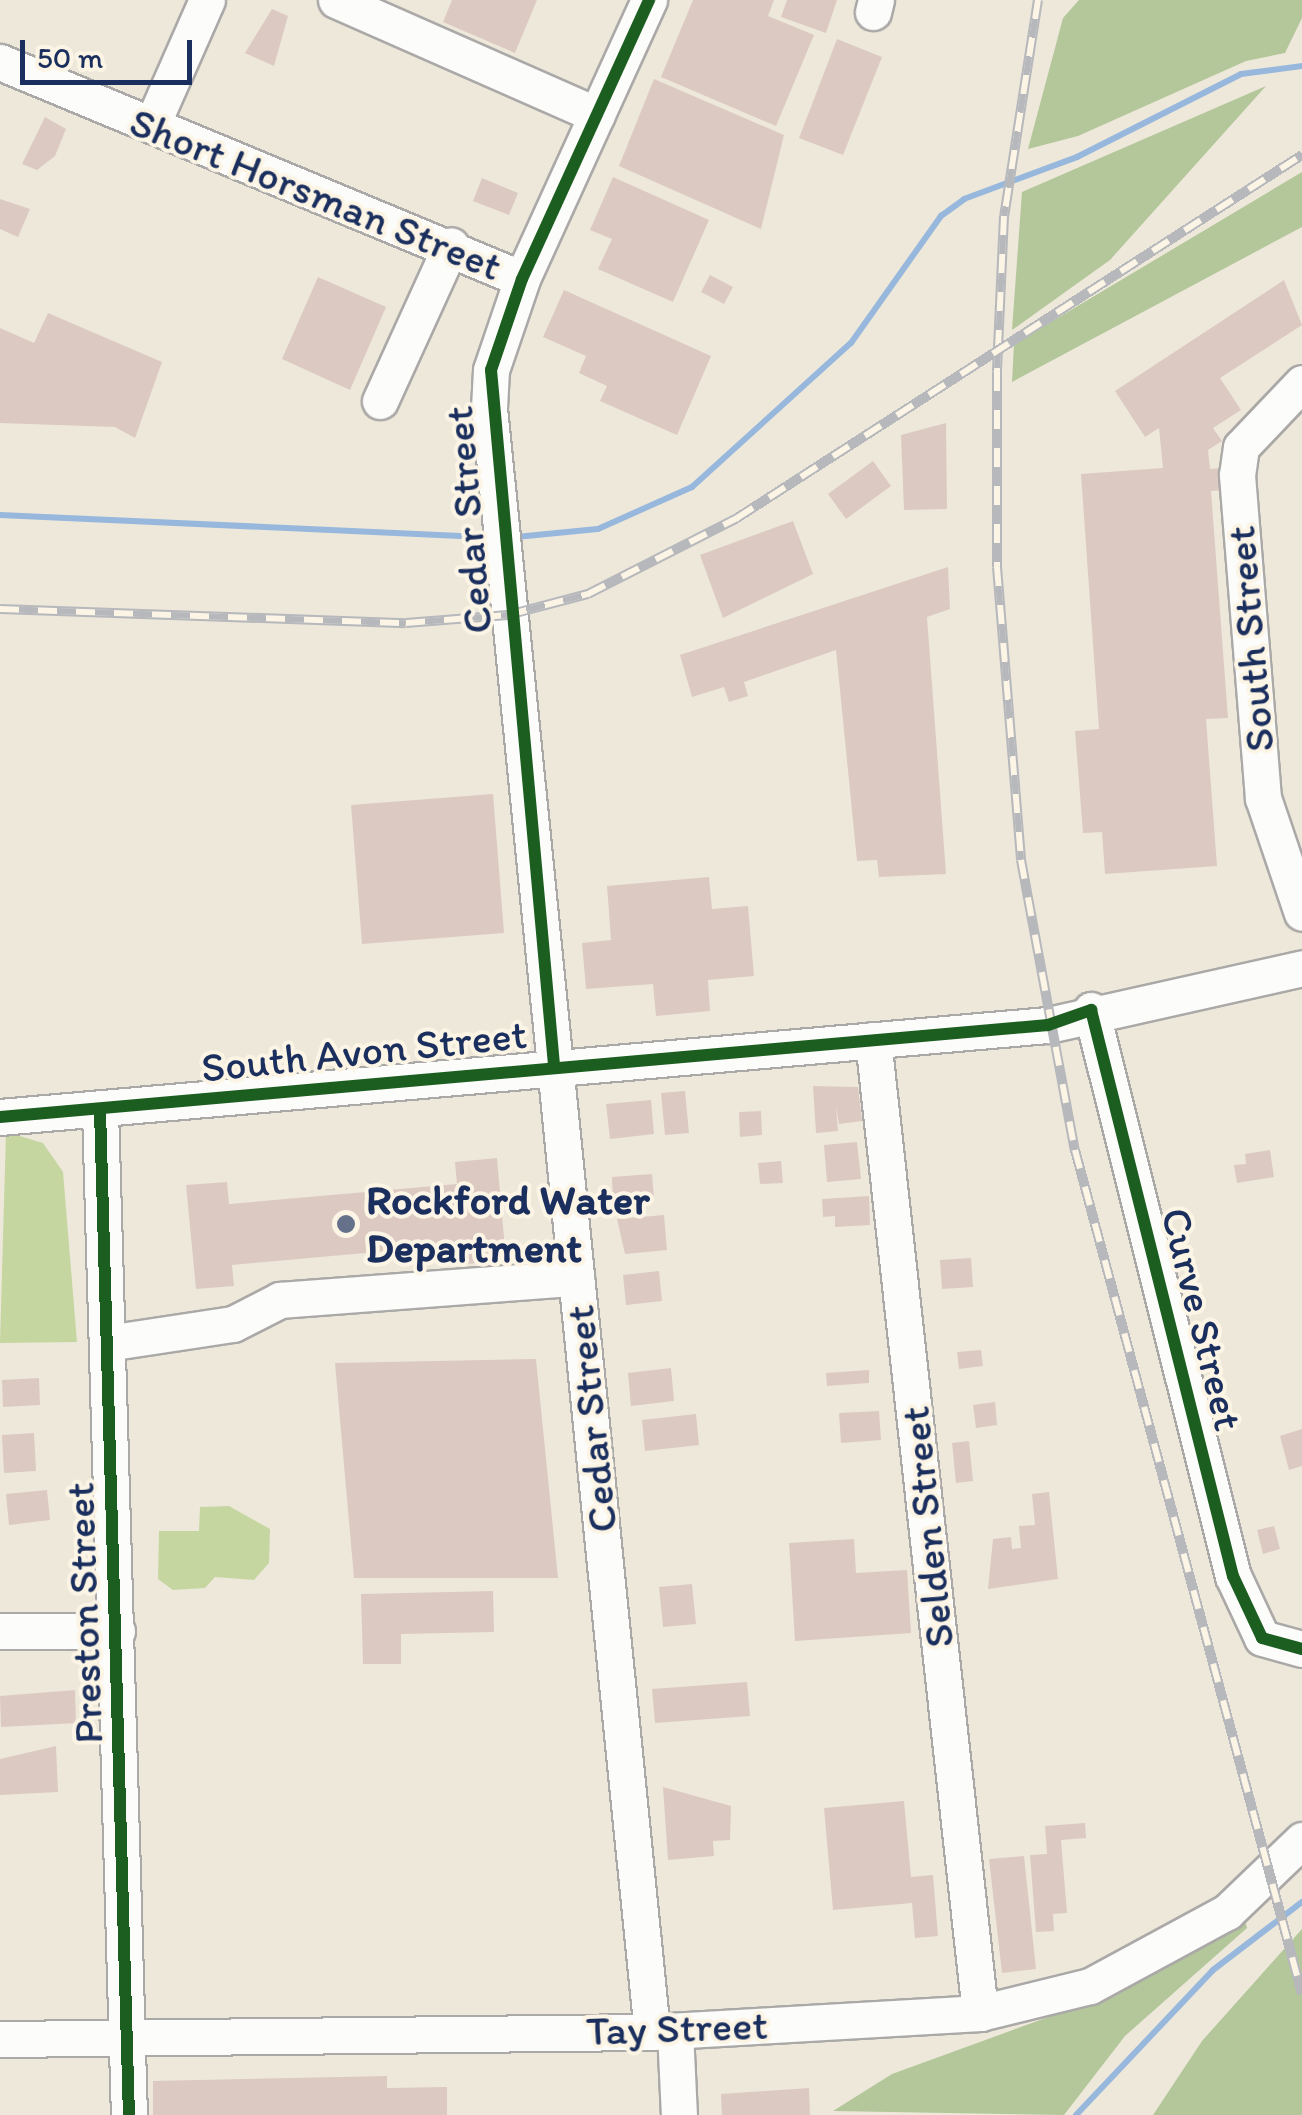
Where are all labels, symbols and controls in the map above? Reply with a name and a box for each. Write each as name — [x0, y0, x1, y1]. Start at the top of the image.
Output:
scale bar — [25, 20, 198, 82]
text: 50 m — [37, 39, 103, 76]
street label: Short Horsman Street — [123, 97, 509, 291]
street label: Cedar Street — [433, 405, 503, 635]
street label: South Street — [1215, 524, 1285, 754]
street label: South Avon Street — [200, 1009, 528, 1093]
place label: Rockford Water Department — [366, 1175, 647, 1274]
street label: Curve Street — [1150, 1203, 1254, 1435]
marker: Rockford Water Department — [335, 1213, 357, 1235]
street label: Cedar Street — [554, 1303, 628, 1535]
street label: Selden Street — [889, 1404, 965, 1650]
street label: Preston Street — [54, 1482, 114, 1744]
street label: Tay Street — [586, 2000, 768, 2056]

